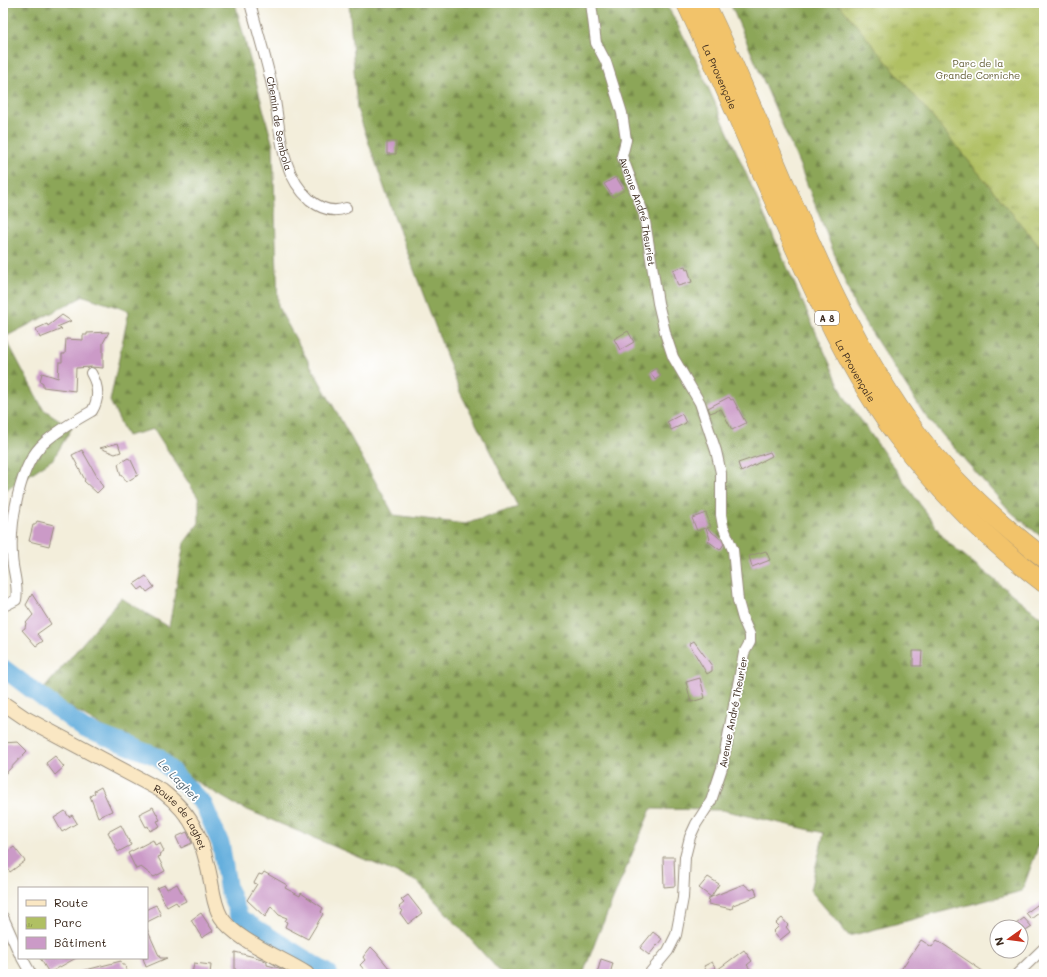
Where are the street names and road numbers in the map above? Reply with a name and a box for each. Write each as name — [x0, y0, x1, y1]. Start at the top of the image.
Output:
street label: La Provençale — [699, 42, 740, 111]
street label: Chemin de Sembola — [263, 75, 296, 172]
street label: Avenue André Theuriet — [616, 155, 659, 267]
road number: A 8 — [815, 311, 839, 325]
street label: La Provençale — [832, 337, 879, 405]
street label: Avenue André Theurier — [715, 655, 751, 769]
street label: Route de Laghet — [151, 781, 210, 851]

